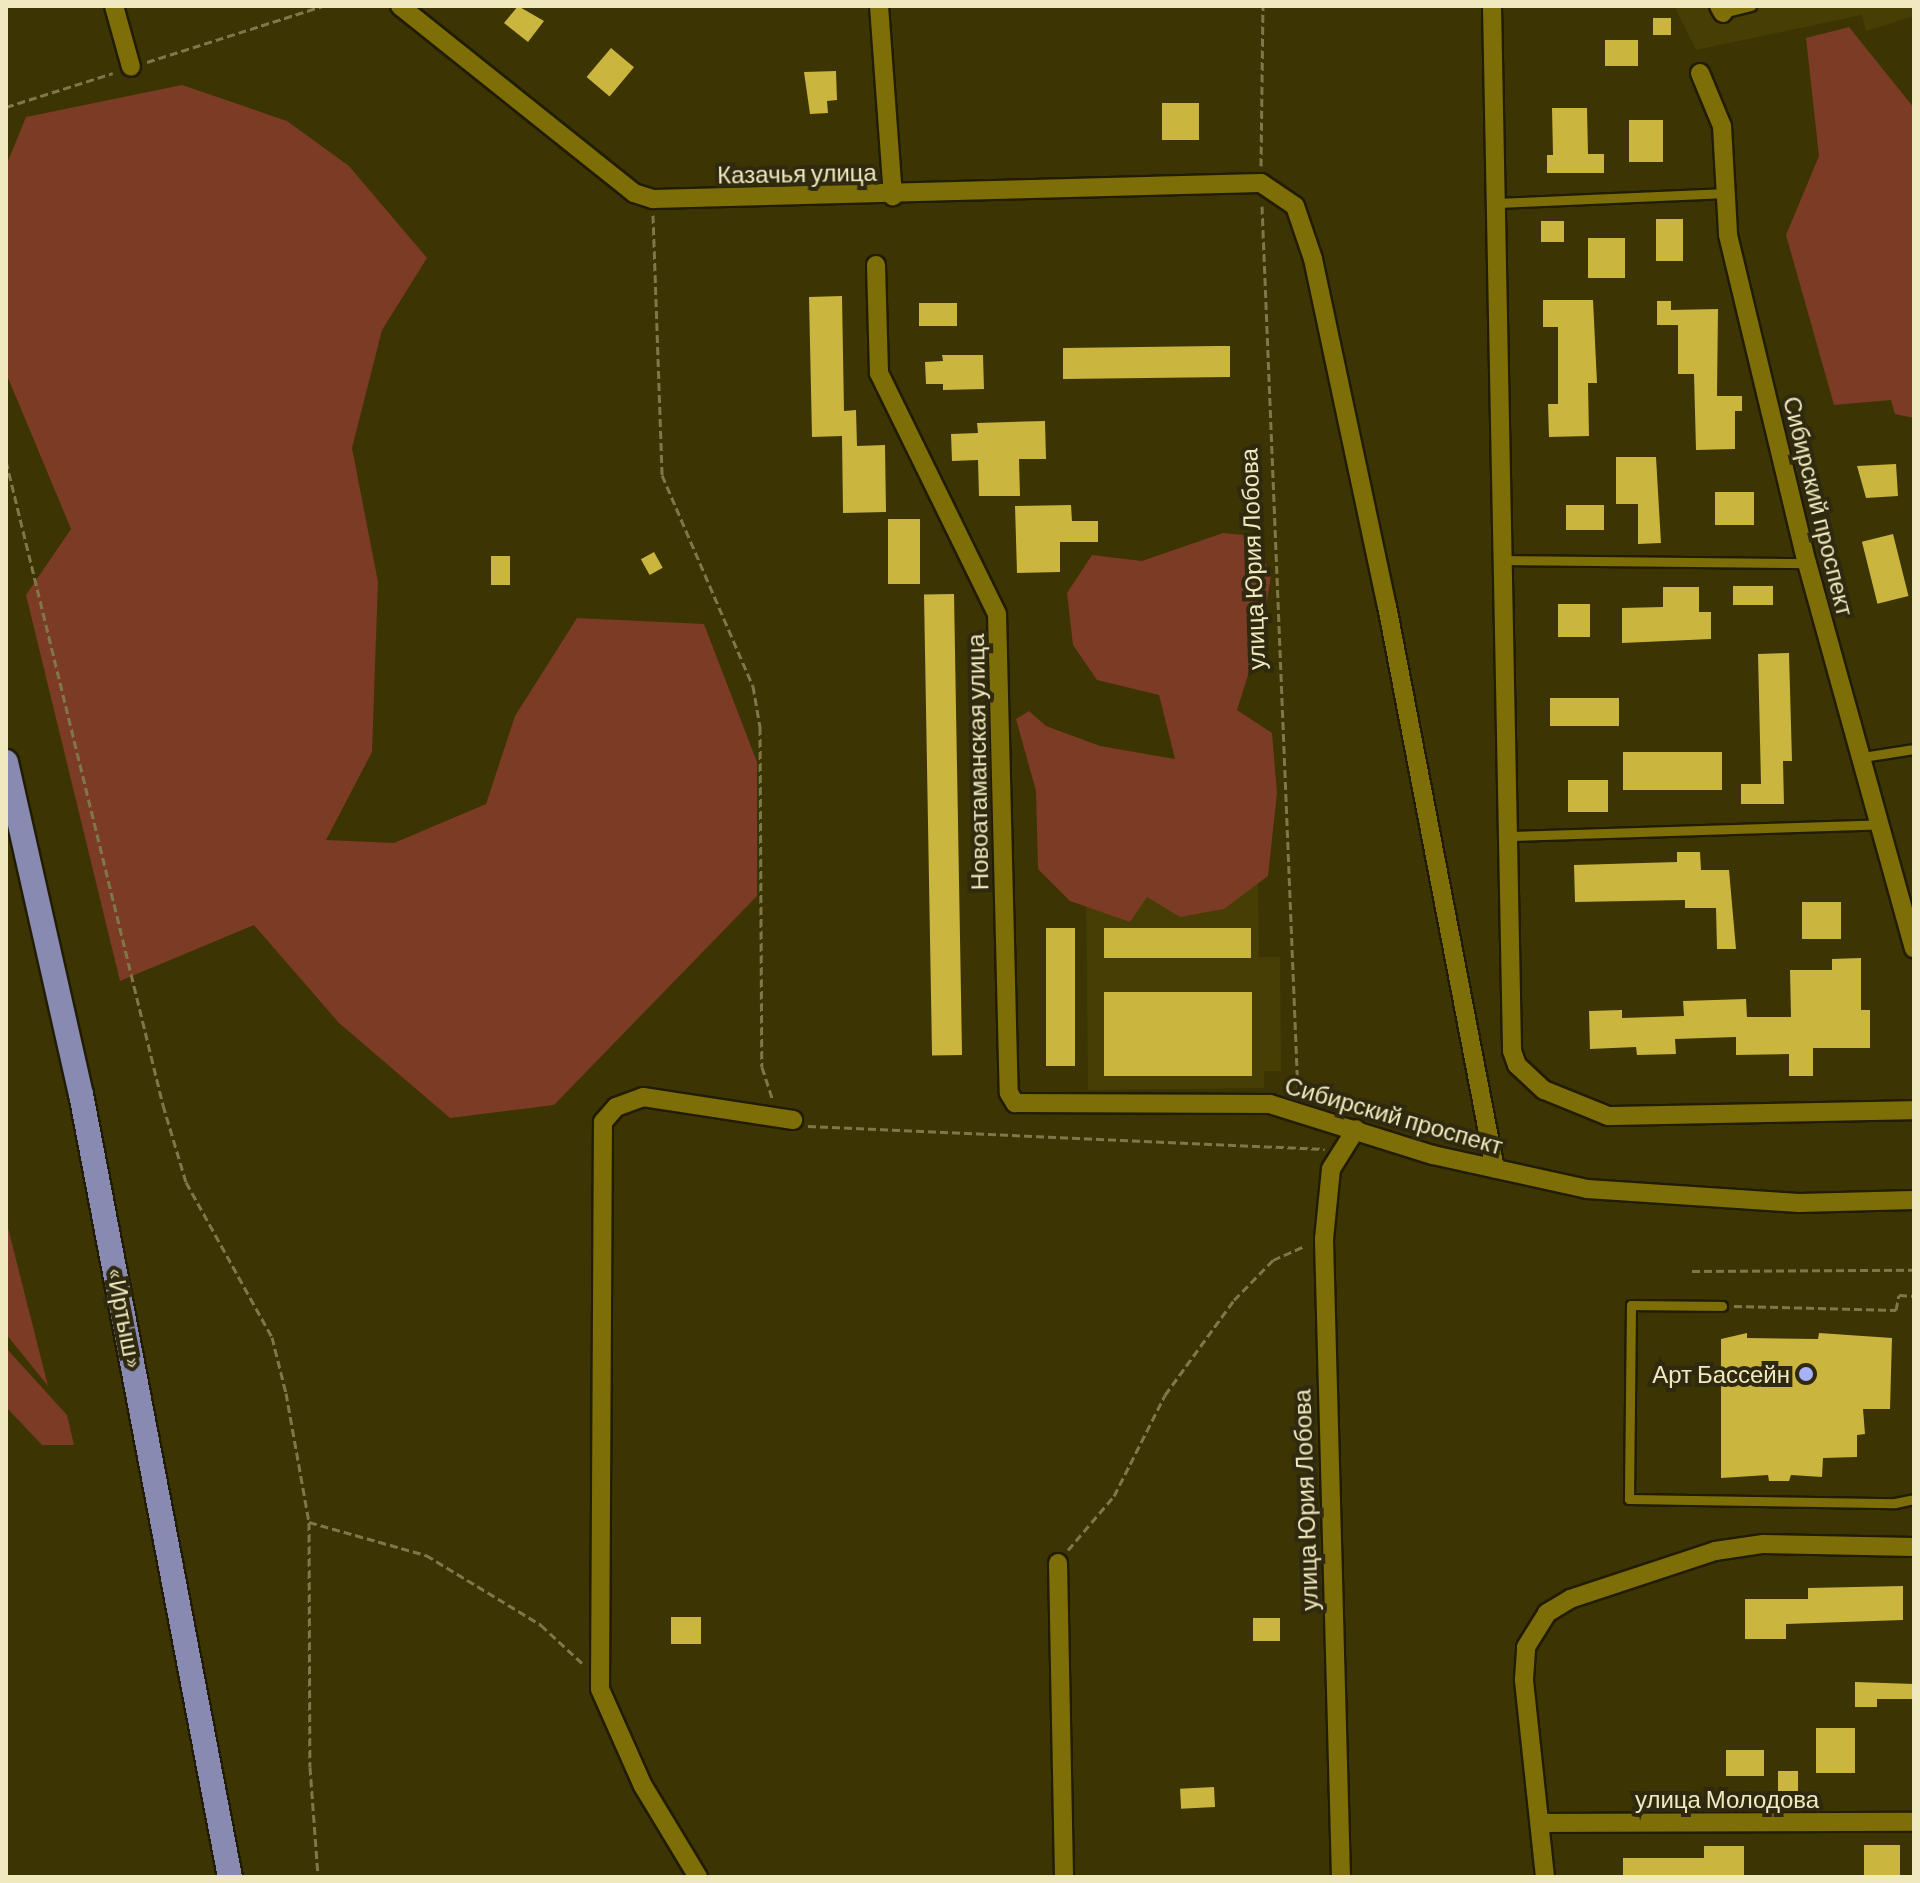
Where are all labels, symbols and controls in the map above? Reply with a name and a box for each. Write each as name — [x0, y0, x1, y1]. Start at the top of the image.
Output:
street label: Казачья улица — [717, 157, 877, 189]
street label: Сибирский проспект — [1778, 393, 1860, 619]
street label: улица Юрия Лобова — [1234, 448, 1270, 670]
street label: Новоатаманская улица — [960, 633, 994, 891]
street label: Сибирский проспект — [1282, 1070, 1506, 1160]
street label: «Иртыш» — [101, 1264, 149, 1372]
place label: Арт Бассейн — [1652, 1360, 1790, 1388]
marker: Арт Бассейн — [1797, 1365, 1815, 1383]
street label: улица Юрия Лобова — [1287, 1389, 1323, 1611]
street label: улица Молодова — [1635, 1785, 1819, 1813]

